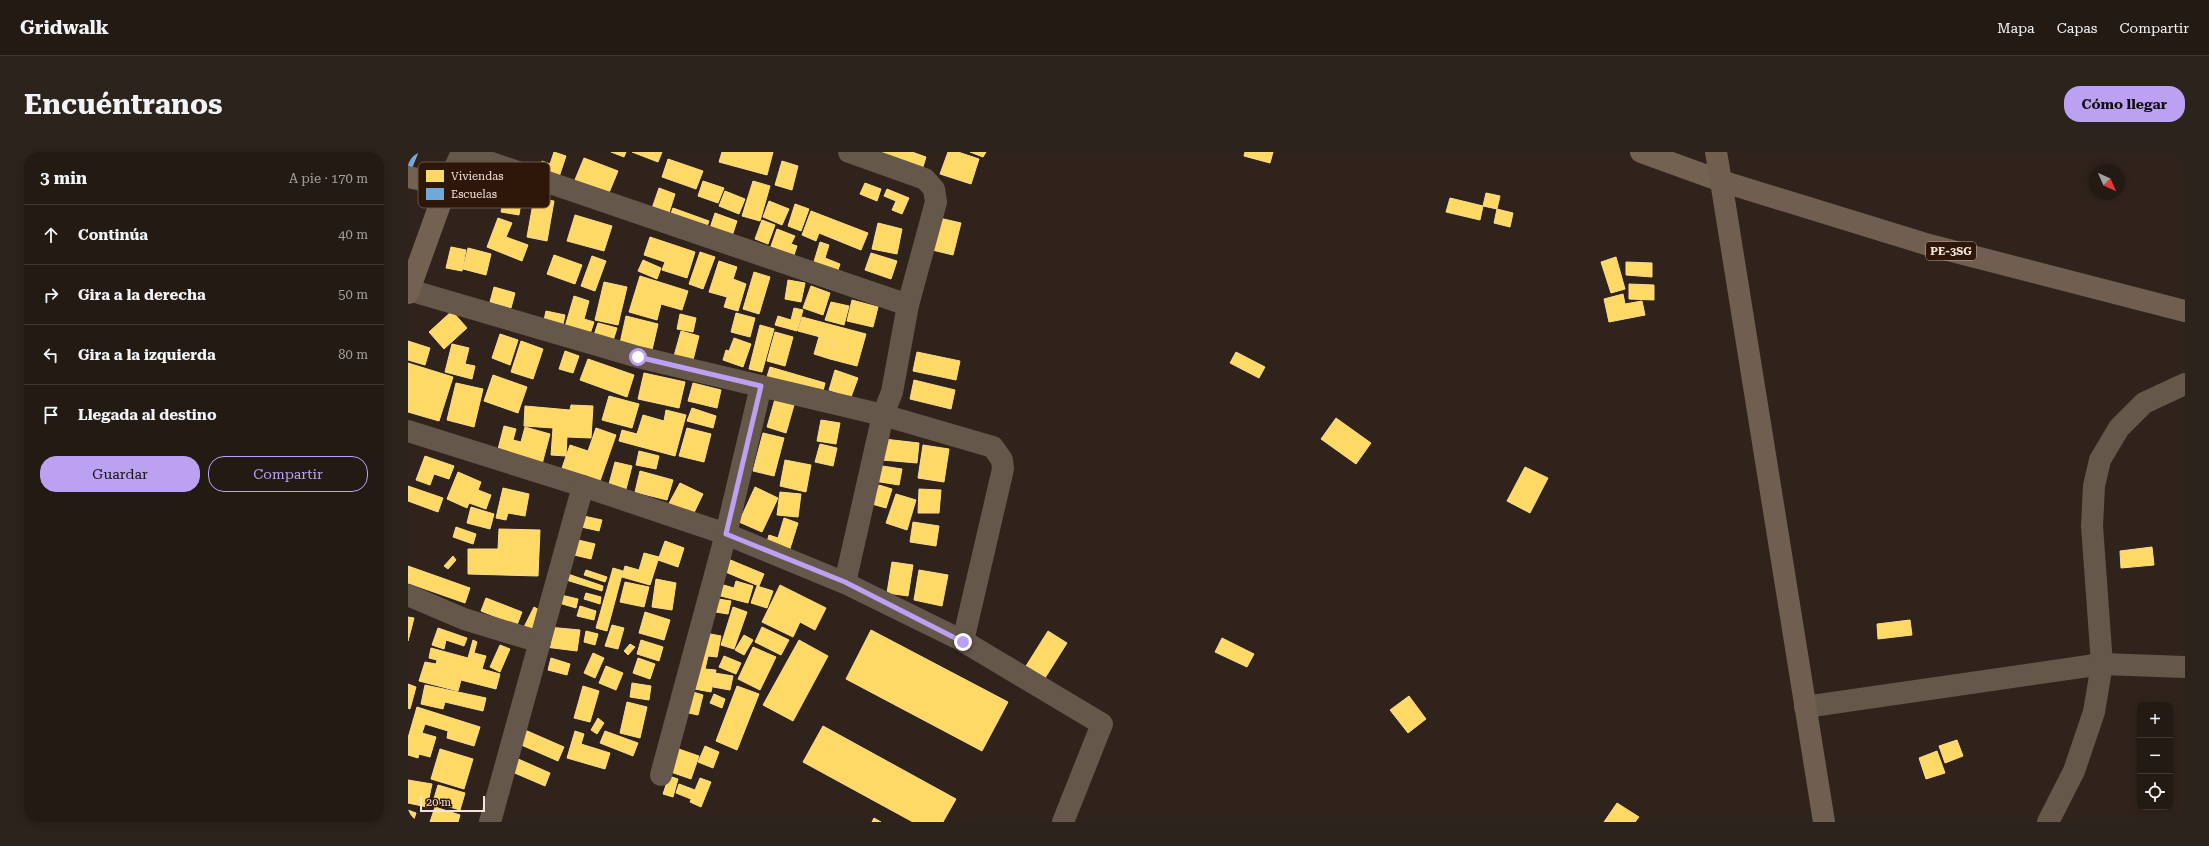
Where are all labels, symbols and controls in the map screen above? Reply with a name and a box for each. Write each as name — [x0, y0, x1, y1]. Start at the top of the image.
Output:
text: Gridwalk — [20, 16, 109, 39]
text: Mapa — [1997, 20, 2035, 36]
text: Capas — [2057, 20, 2098, 36]
text: Compartir — [2120, 20, 2189, 36]
button: Cómo llegar — [2064, 86, 2185, 122]
text: Encuéntranos — [24, 88, 222, 121]
legend — [418, 162, 550, 208]
north arrow — [2089, 164, 2125, 200]
text: 3 min — [40, 168, 87, 188]
text: Viviendas — [451, 170, 503, 183]
text: A pie · 170 m — [289, 171, 368, 186]
text: Escuelas — [451, 188, 497, 201]
icon: ahead — [40, 224, 62, 246]
text: Continúa — [78, 226, 148, 244]
text: 40 m — [338, 227, 368, 242]
road number: PE-3SG — [1926, 242, 1976, 260]
icon: right — [40, 284, 62, 306]
text: Gira a la derecha — [78, 286, 206, 304]
text: 50 m — [338, 287, 368, 302]
icon: left — [40, 344, 62, 366]
text: Gira a la izquierda — [78, 346, 216, 364]
text: 80 m — [338, 347, 368, 362]
route start — [629, 348, 647, 366]
icon: arrive — [40, 404, 62, 426]
text: Llegada al destino — [78, 406, 217, 424]
button: Guardar — [40, 456, 200, 492]
button: Compartir — [208, 456, 368, 492]
route end — [954, 633, 972, 651]
map controls — [2137, 702, 2173, 810]
button: + — [2137, 702, 2173, 738]
button: − — [2137, 738, 2173, 774]
button: locate — [2137, 774, 2173, 810]
scale bar — [420, 794, 485, 813]
text: 20 m — [426, 796, 451, 809]

